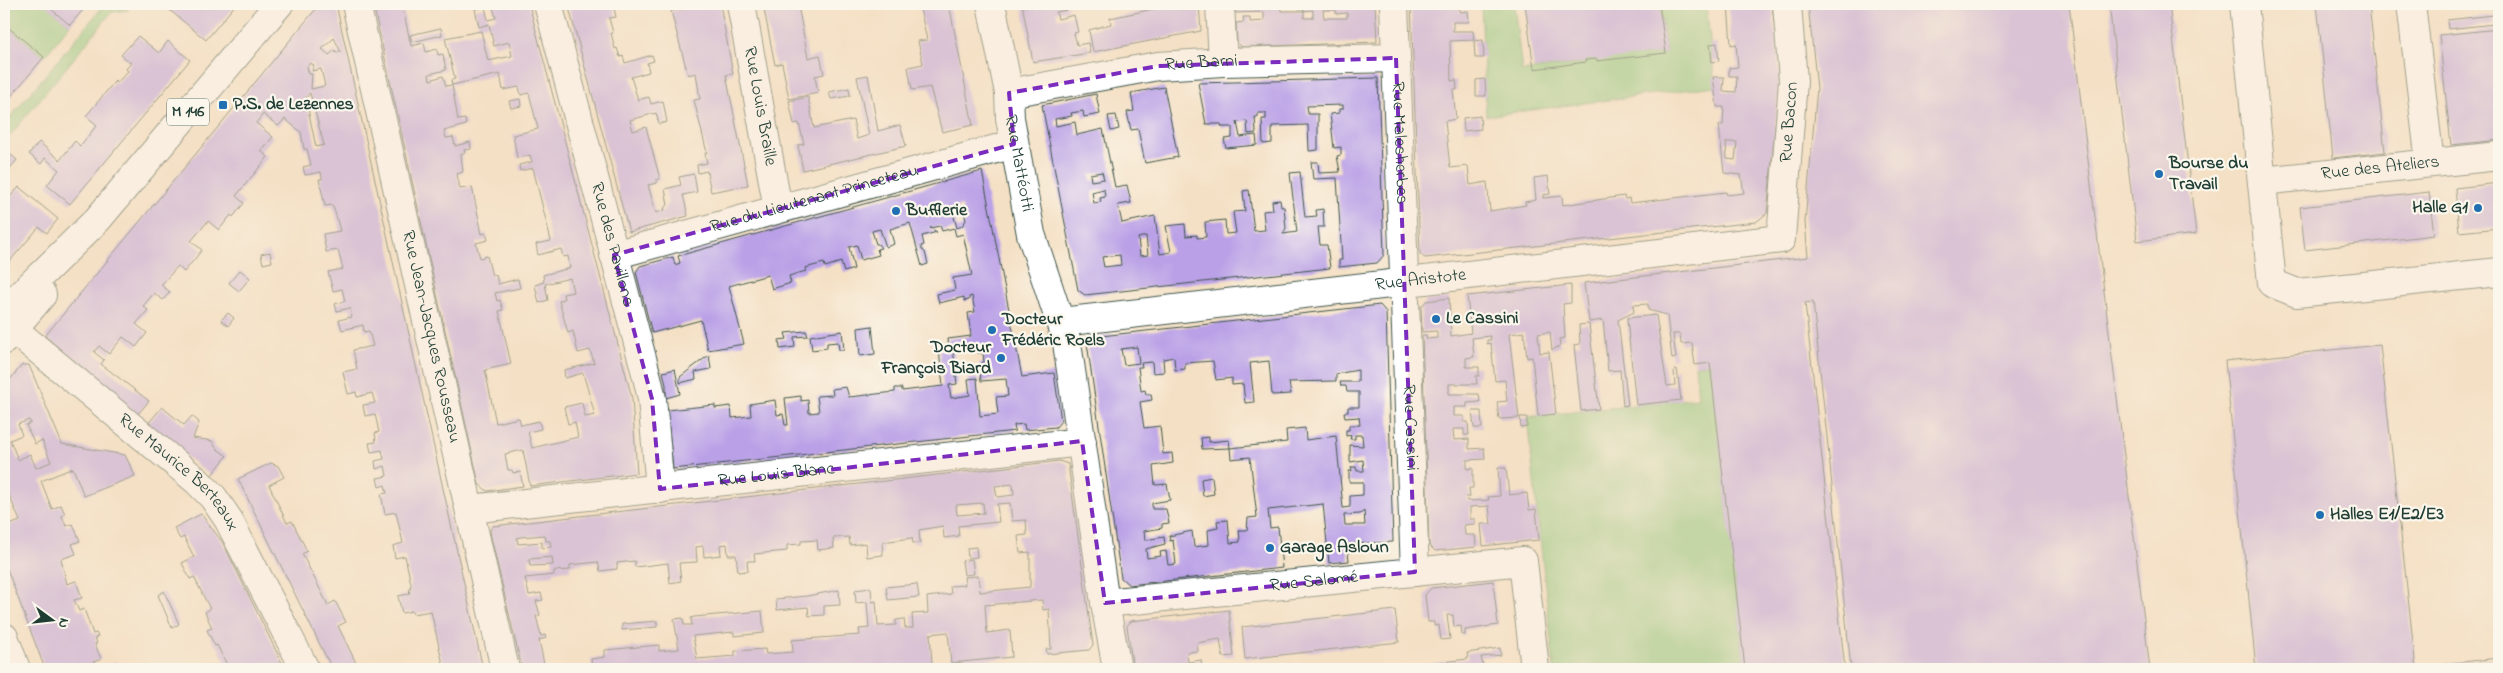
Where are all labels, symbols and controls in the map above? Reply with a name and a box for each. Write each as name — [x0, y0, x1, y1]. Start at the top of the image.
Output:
street label: Rue Louis Braille — [736, 45, 783, 169]
street label: Rue Barni — [1165, 49, 1238, 79]
street label: Rue Malesherbes — [1384, 81, 1414, 205]
street label: Rue Bacon — [1774, 81, 1806, 163]
place label: P.S. de Lezennes — [233, 92, 354, 118]
road number: M 146 — [167, 98, 209, 125]
marker: P.S. de Lezennes — [217, 99, 229, 111]
street label: Rue Mattéotti — [997, 113, 1040, 214]
street label: Rue des Ateliers — [2320, 149, 2441, 188]
place label: Bourse du Travail — [2168, 151, 2248, 198]
street label: Rue du Lieutenant Princeteau — [707, 158, 922, 241]
marker: Bourse du Travail — [2153, 168, 2165, 180]
street label: Rue des Pavillons — [583, 180, 641, 310]
place label: Halle G1 — [2412, 195, 2468, 221]
place label: Bufflerie — [905, 198, 968, 224]
marker: Halle G1 — [2472, 202, 2484, 214]
marker: Bufflerie — [890, 205, 902, 217]
street label: Rue Jean-Jacques Rousseau — [394, 228, 467, 445]
street label: Rue Aristote — [1374, 262, 1468, 299]
place label: Le Cassini — [1446, 306, 1519, 332]
place label: Docteur Frédéric Roels — [1001, 307, 1105, 354]
marker: Le Cassini — [1430, 313, 1442, 325]
marker: Docteur Frédéric Roels — [986, 324, 998, 336]
place label: Docteur François Biard — [881, 335, 992, 382]
marker: Docteur François Biard — [995, 352, 1007, 364]
street label: Rue Cassini — [1395, 384, 1424, 471]
street label: Rue Maurice Berteaux — [112, 408, 245, 536]
street label: Rue Louis Blanc — [717, 456, 836, 495]
place label: Halles E1/E2/E3 — [2330, 502, 2445, 528]
marker: Halles E1/E2/E3 — [2314, 509, 2326, 521]
place label: Garage Asloun — [1280, 535, 1389, 562]
marker: Garage Asloun — [1264, 542, 1276, 554]
street label: Rue Salomé — [1269, 565, 1360, 599]
north arrow — [28, 596, 78, 646]
text: N — [52, 616, 74, 630]

